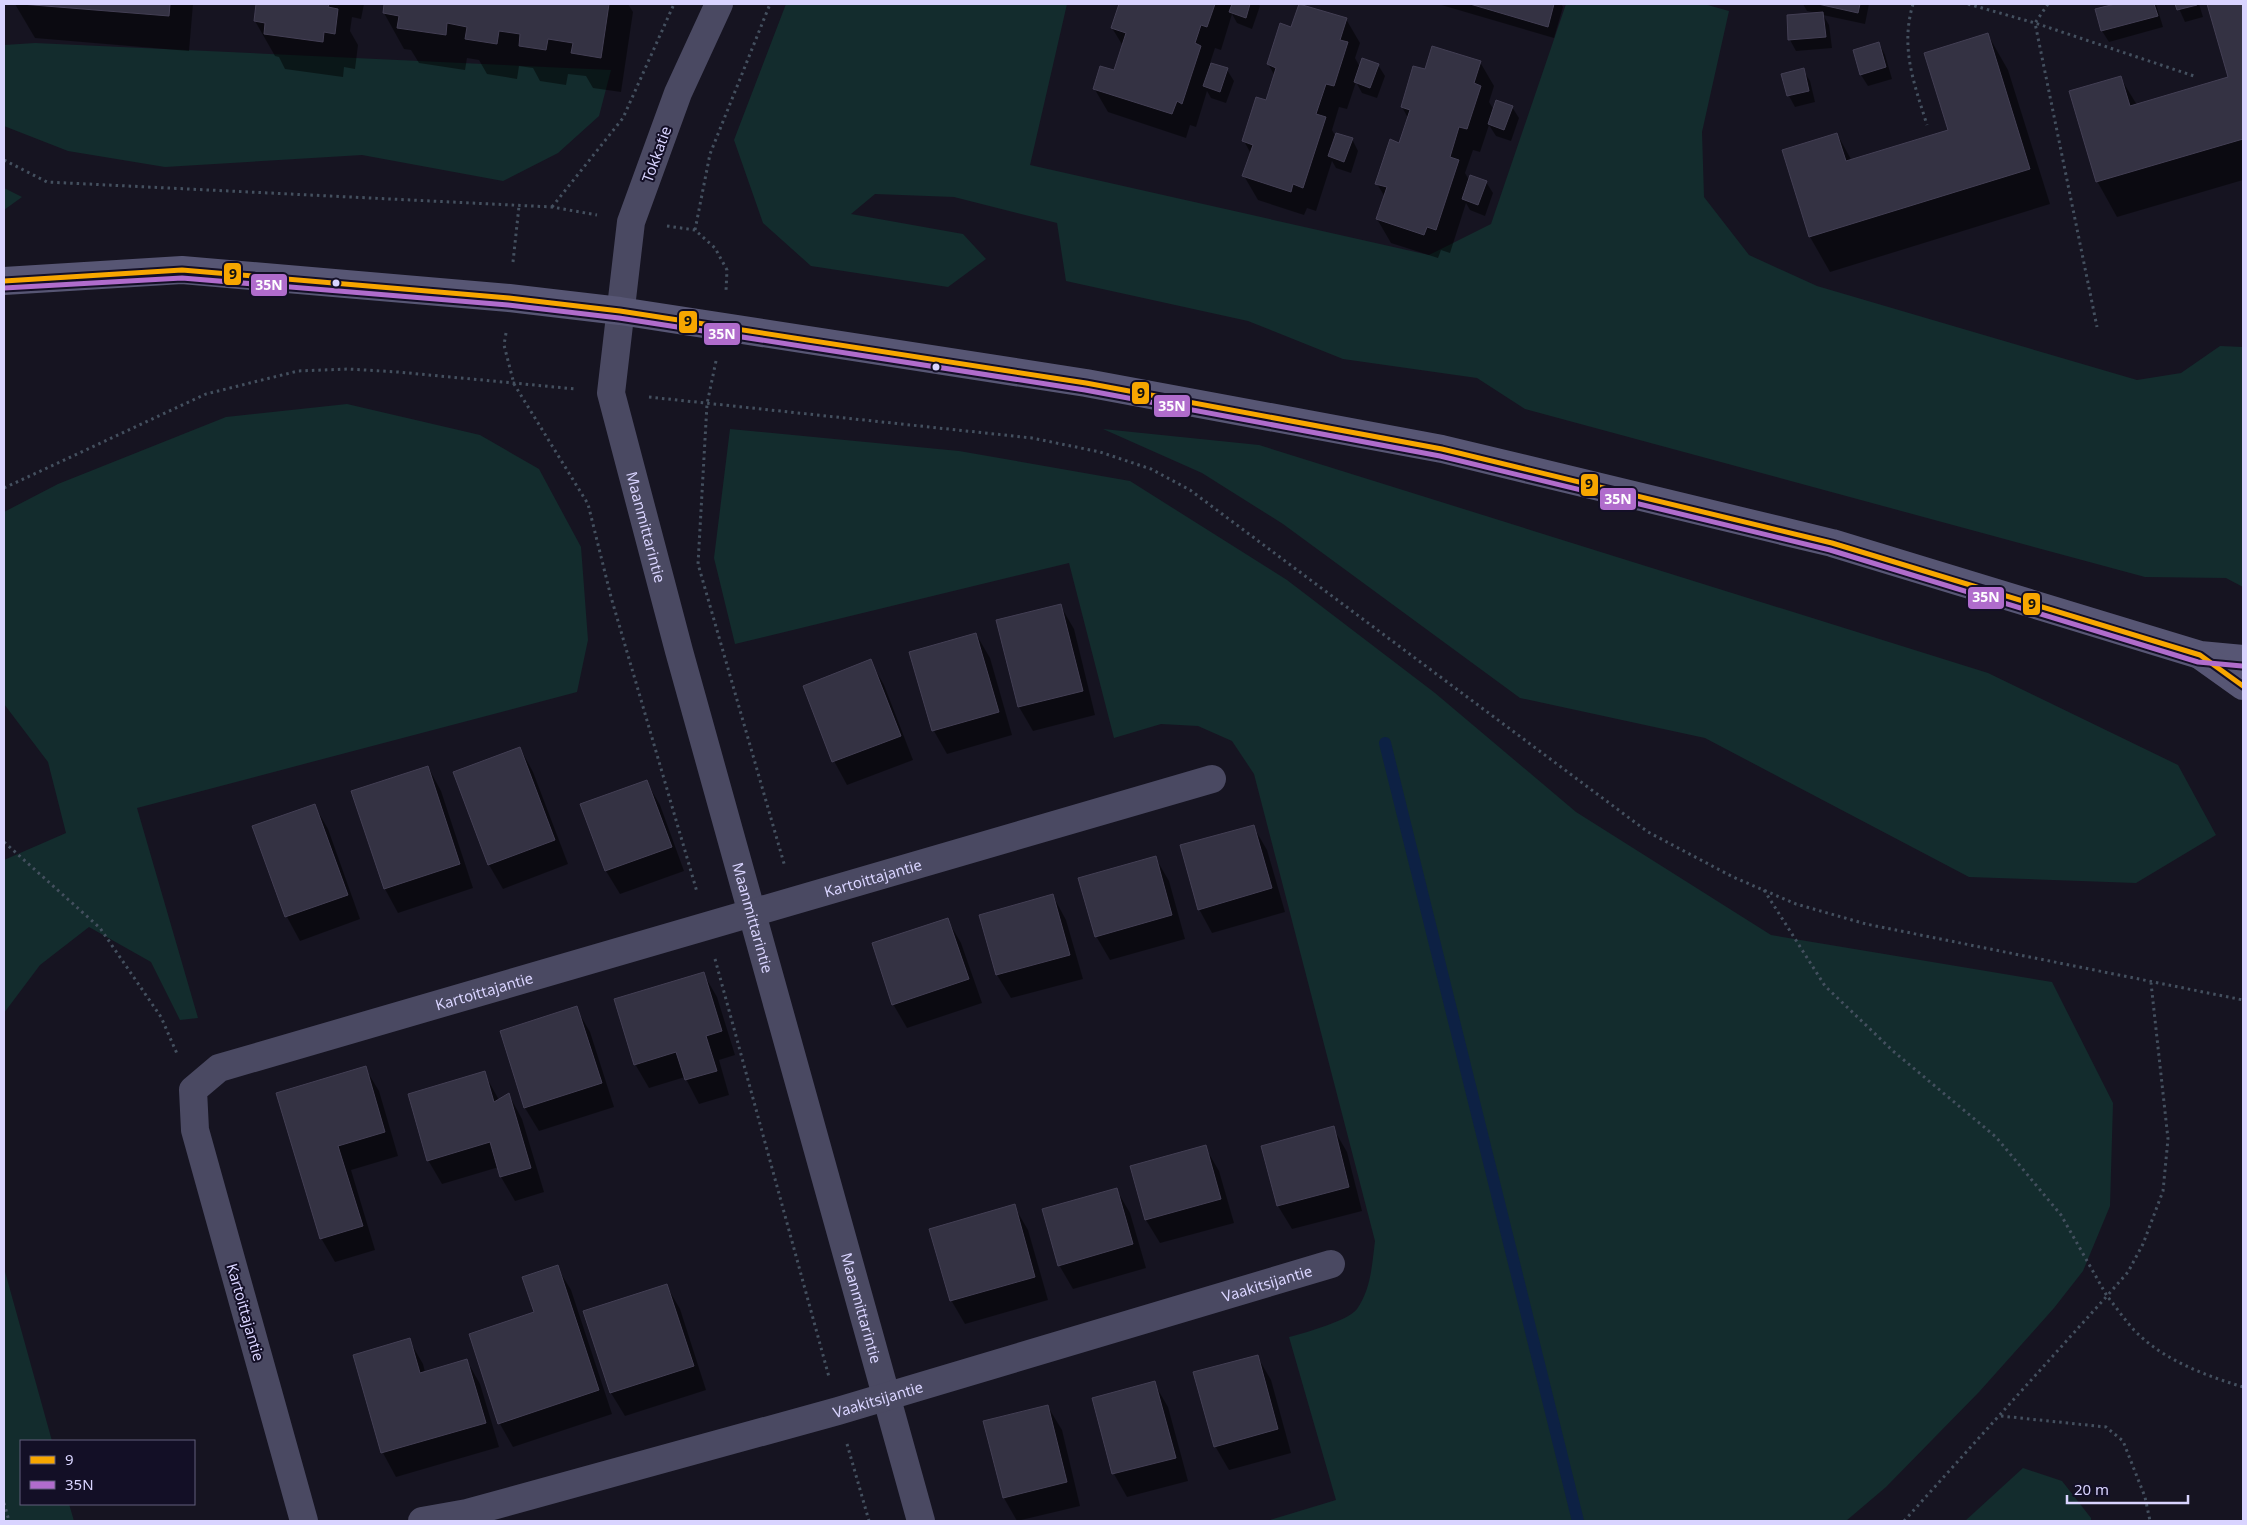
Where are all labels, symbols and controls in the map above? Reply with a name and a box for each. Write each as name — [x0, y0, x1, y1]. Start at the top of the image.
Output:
street label: Tokkatie — [637, 123, 675, 185]
line badge: 9 — [223, 262, 242, 286]
text: 9 — [229, 264, 237, 283]
line badge: 35N — [250, 273, 288, 297]
text: 35N — [255, 275, 283, 294]
unlabelled marker — [331, 278, 341, 288]
line badge: 9 — [678, 310, 698, 334]
text: 9 — [684, 311, 692, 330]
line badge: 35N — [703, 322, 741, 346]
text: 35N — [708, 324, 736, 343]
unlabelled marker — [931, 362, 941, 372]
line badge: 9 — [1131, 381, 1150, 405]
text: 9 — [1137, 383, 1145, 402]
line badge: 35N — [1153, 394, 1191, 418]
text: 35N — [1158, 396, 1186, 415]
street label: Maanmittarintie — [622, 469, 671, 585]
line badge: 9 — [1580, 473, 1599, 497]
text: 9 — [1585, 474, 1593, 493]
line badge: 35N — [1599, 487, 1637, 511]
text: 35N — [1604, 489, 1632, 508]
line badge: 35N — [1967, 586, 2005, 610]
text: 35N — [1972, 587, 2000, 606]
line badge: 9 — [2022, 592, 2041, 616]
text: 9 — [2028, 594, 2036, 613]
street label: Kartoittajantie — [822, 854, 924, 901]
street label: Maanmittarintie — [728, 860, 778, 975]
street label: Kartoittajantie — [433, 967, 535, 1015]
street label: Maanmittarintie — [837, 1250, 887, 1365]
street label: Vaakitsijantie — [1219, 1260, 1314, 1306]
street label: Kartoittajantie — [222, 1261, 270, 1363]
street label: Vaakitsijantie — [830, 1376, 925, 1422]
legend — [20, 1440, 195, 1505]
text: 9 — [65, 1449, 74, 1469]
scale bar — [2067, 1472, 2188, 1504]
text: 35N — [65, 1474, 94, 1494]
text: 20 m — [2074, 1479, 2109, 1499]

